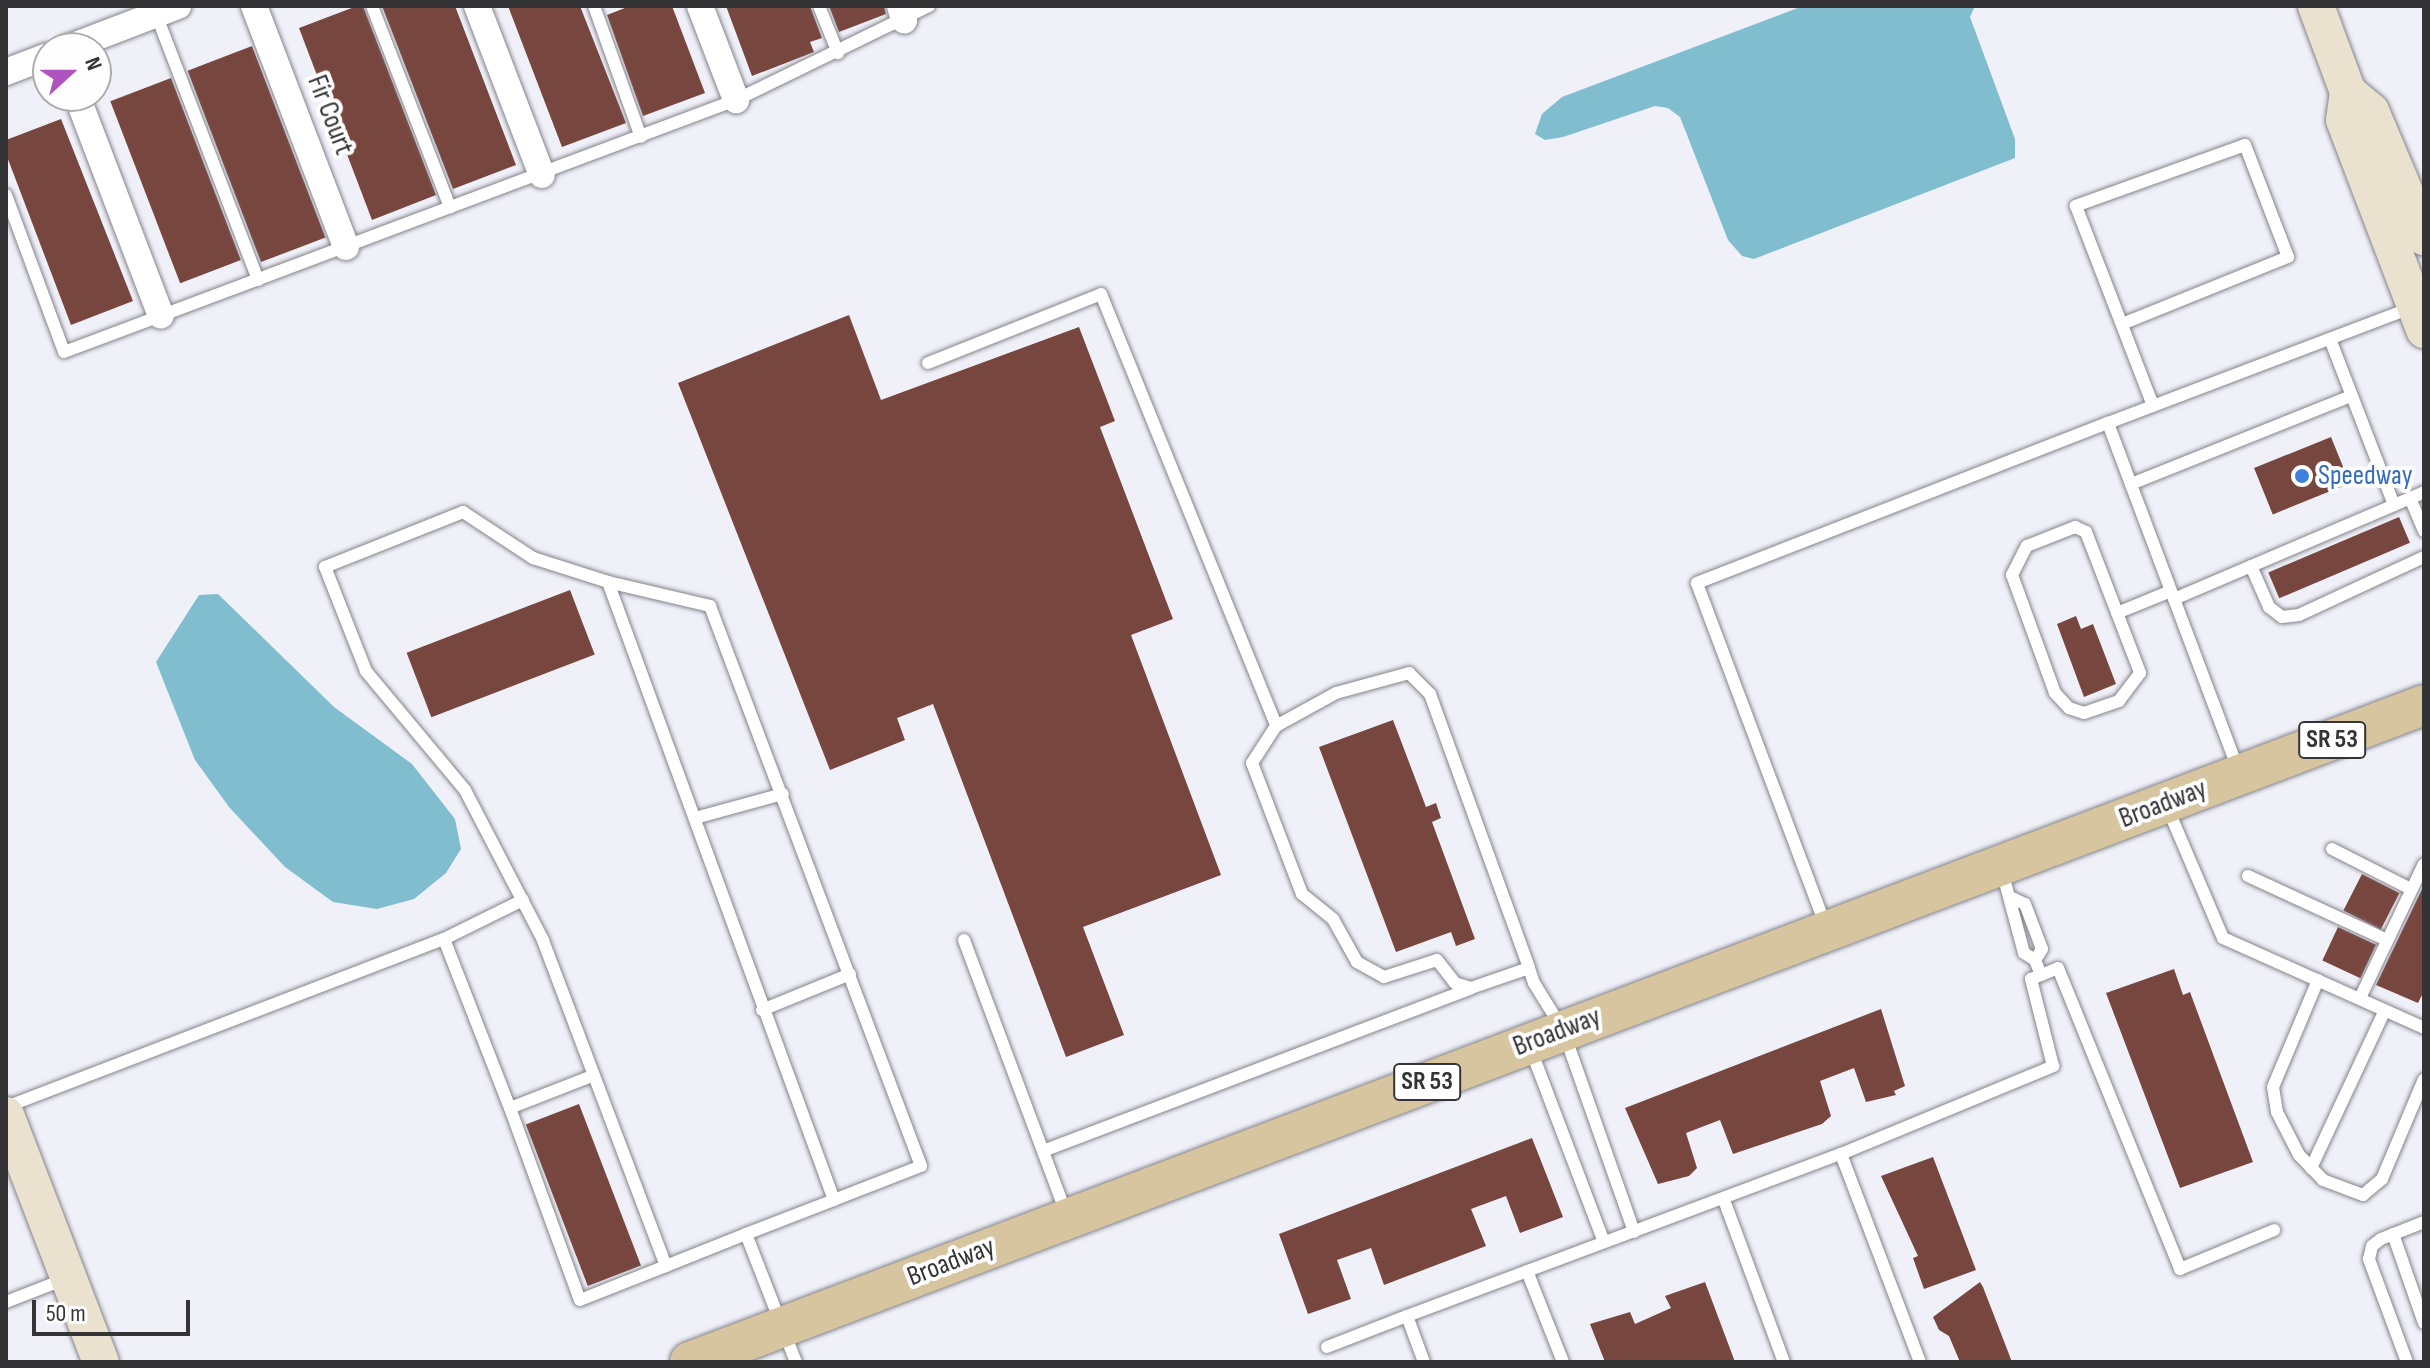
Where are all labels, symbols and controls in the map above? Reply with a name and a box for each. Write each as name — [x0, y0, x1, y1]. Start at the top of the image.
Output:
north arrow — [32, 32, 112, 112]
text: N — [78, 54, 108, 74]
street label: Fir Court — [300, 71, 360, 159]
place label: Speedway — [2318, 459, 2412, 493]
marker: Speedway — [2293, 467, 2311, 485]
road number: SR 53 — [2298, 718, 2366, 762]
street label: Broadway — [2115, 772, 2211, 836]
street label: Broadway — [1509, 1000, 1605, 1064]
road number: SR 53 — [1393, 1060, 1461, 1104]
street label: Broadway — [903, 1230, 999, 1294]
scale bar — [36, 1284, 194, 1334]
text: 50 m — [46, 1299, 86, 1328]

